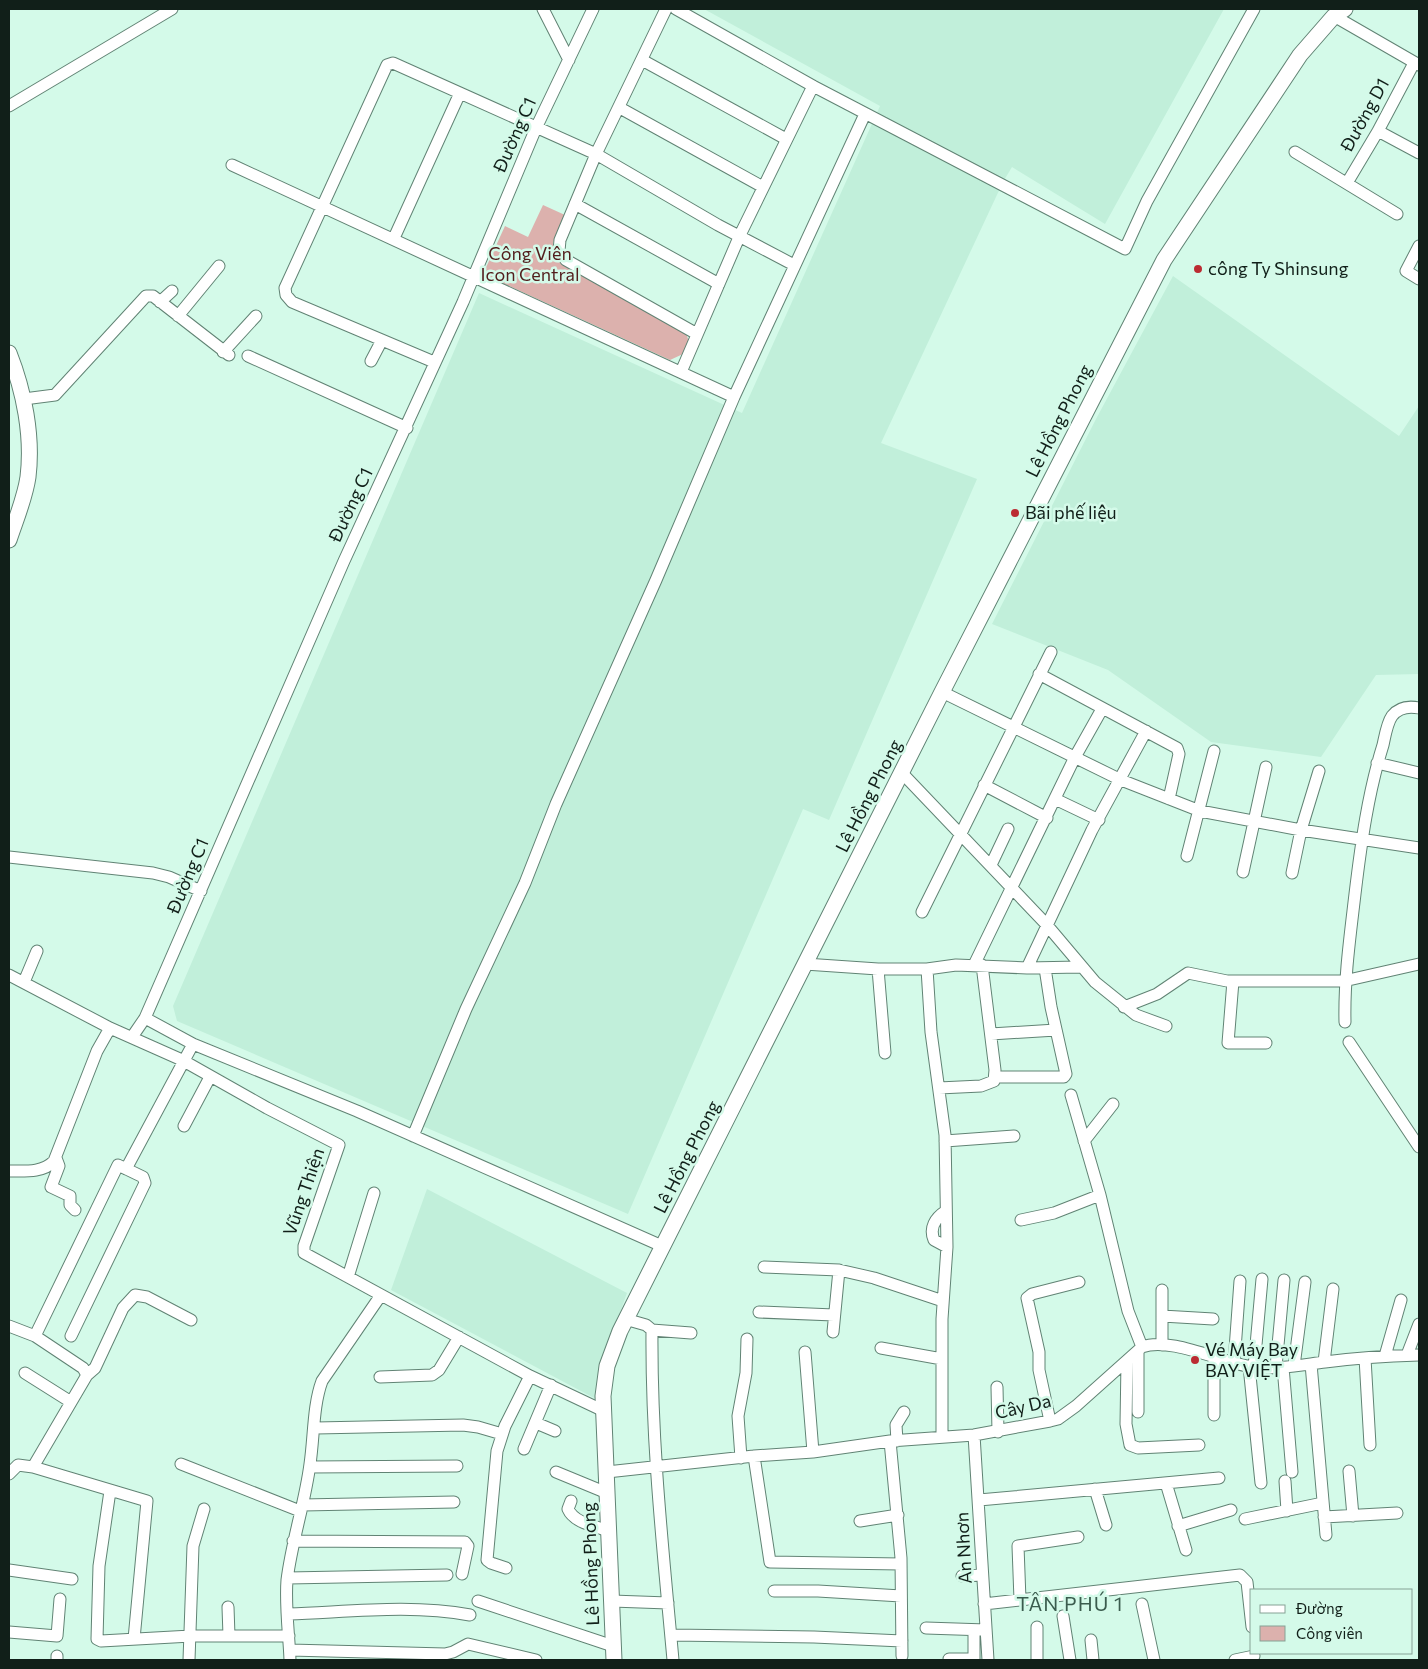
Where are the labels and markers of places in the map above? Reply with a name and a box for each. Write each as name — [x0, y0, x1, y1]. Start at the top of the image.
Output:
place label: công Ty Shinsung — [1208, 257, 1349, 279]
marker: công Ty Shinsung — [1192, 263, 1204, 275]
place label: Bãi phế liệu — [1025, 501, 1117, 523]
marker: Bãi phế liệu — [1009, 507, 1021, 519]
place label: Vé Máy Bay BAY VIỆT — [1205, 1338, 1298, 1381]
marker: Vé Máy Bay BAY VIỆT — [1189, 1354, 1201, 1366]

